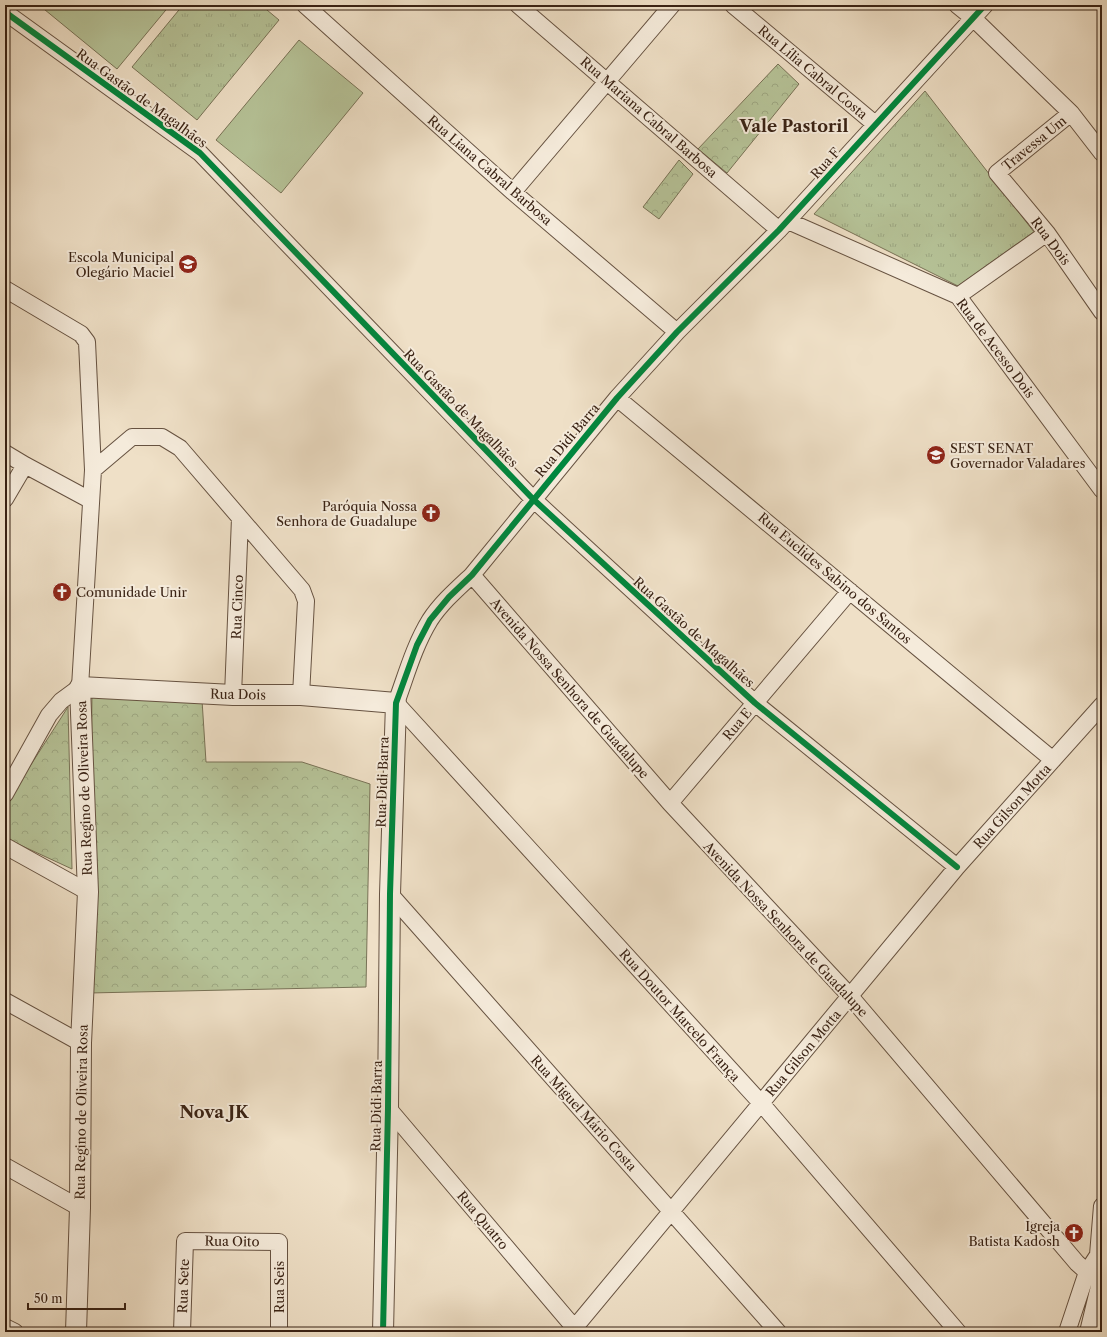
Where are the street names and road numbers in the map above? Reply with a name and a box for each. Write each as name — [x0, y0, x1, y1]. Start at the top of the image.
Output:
street label: Rua Lília Cabral Costa — [755, 22, 871, 122]
street label: Rua Gastão de Magalhães — [74, 45, 211, 151]
street label: Rua Mariana Cabral Barbosa — [577, 53, 721, 181]
street label: Rua Liana Cabral Barbosa — [425, 112, 555, 228]
street label: Travessa Um — [999, 112, 1069, 174]
street label: Rua F — [807, 144, 843, 182]
street label: Rua Dois — [1028, 214, 1074, 268]
street label: Rua de Acesso Dois — [953, 295, 1039, 401]
street label: Rua Gastão de Magalhães — [401, 346, 522, 470]
street label: Rua Didi Barra — [532, 400, 603, 480]
street label: Rua Euclides Sabino dos Santos — [755, 509, 915, 647]
street label: Rua Gastão de Magalhães — [630, 573, 758, 691]
street label: Rua Cinco — [228, 574, 246, 640]
street label: Avenida Nossa Senhora de Guadalupe — [487, 594, 653, 781]
street label: Rua Dois — [210, 686, 266, 702]
street label: Rua Regino de Oliveira Rosa — [73, 700, 95, 876]
street label: Rua E — [719, 705, 755, 743]
street label: Rua Didi Barra — [372, 736, 392, 828]
street label: Rua Gilson Motta — [970, 760, 1054, 852]
street label: Avenida Nossa Senhora de Guadalupe — [700, 837, 872, 1020]
street label: Rua Doutor Marcelo França — [616, 945, 744, 1085]
street label: Rua Gilson Motta — [762, 1006, 844, 1100]
street label: Rua Regino de Oliveira Rosa — [71, 1024, 91, 1200]
street label: Rua Miguel Mário Costa — [528, 1052, 640, 1174]
street label: Rua Didi Barra — [367, 1060, 385, 1152]
street label: Rua Quatro — [454, 1188, 512, 1252]
street label: Rua Oito — [204, 1233, 260, 1249]
street label: Rua Sete — [174, 1258, 192, 1314]
street label: Rua Seis — [271, 1260, 287, 1313]

